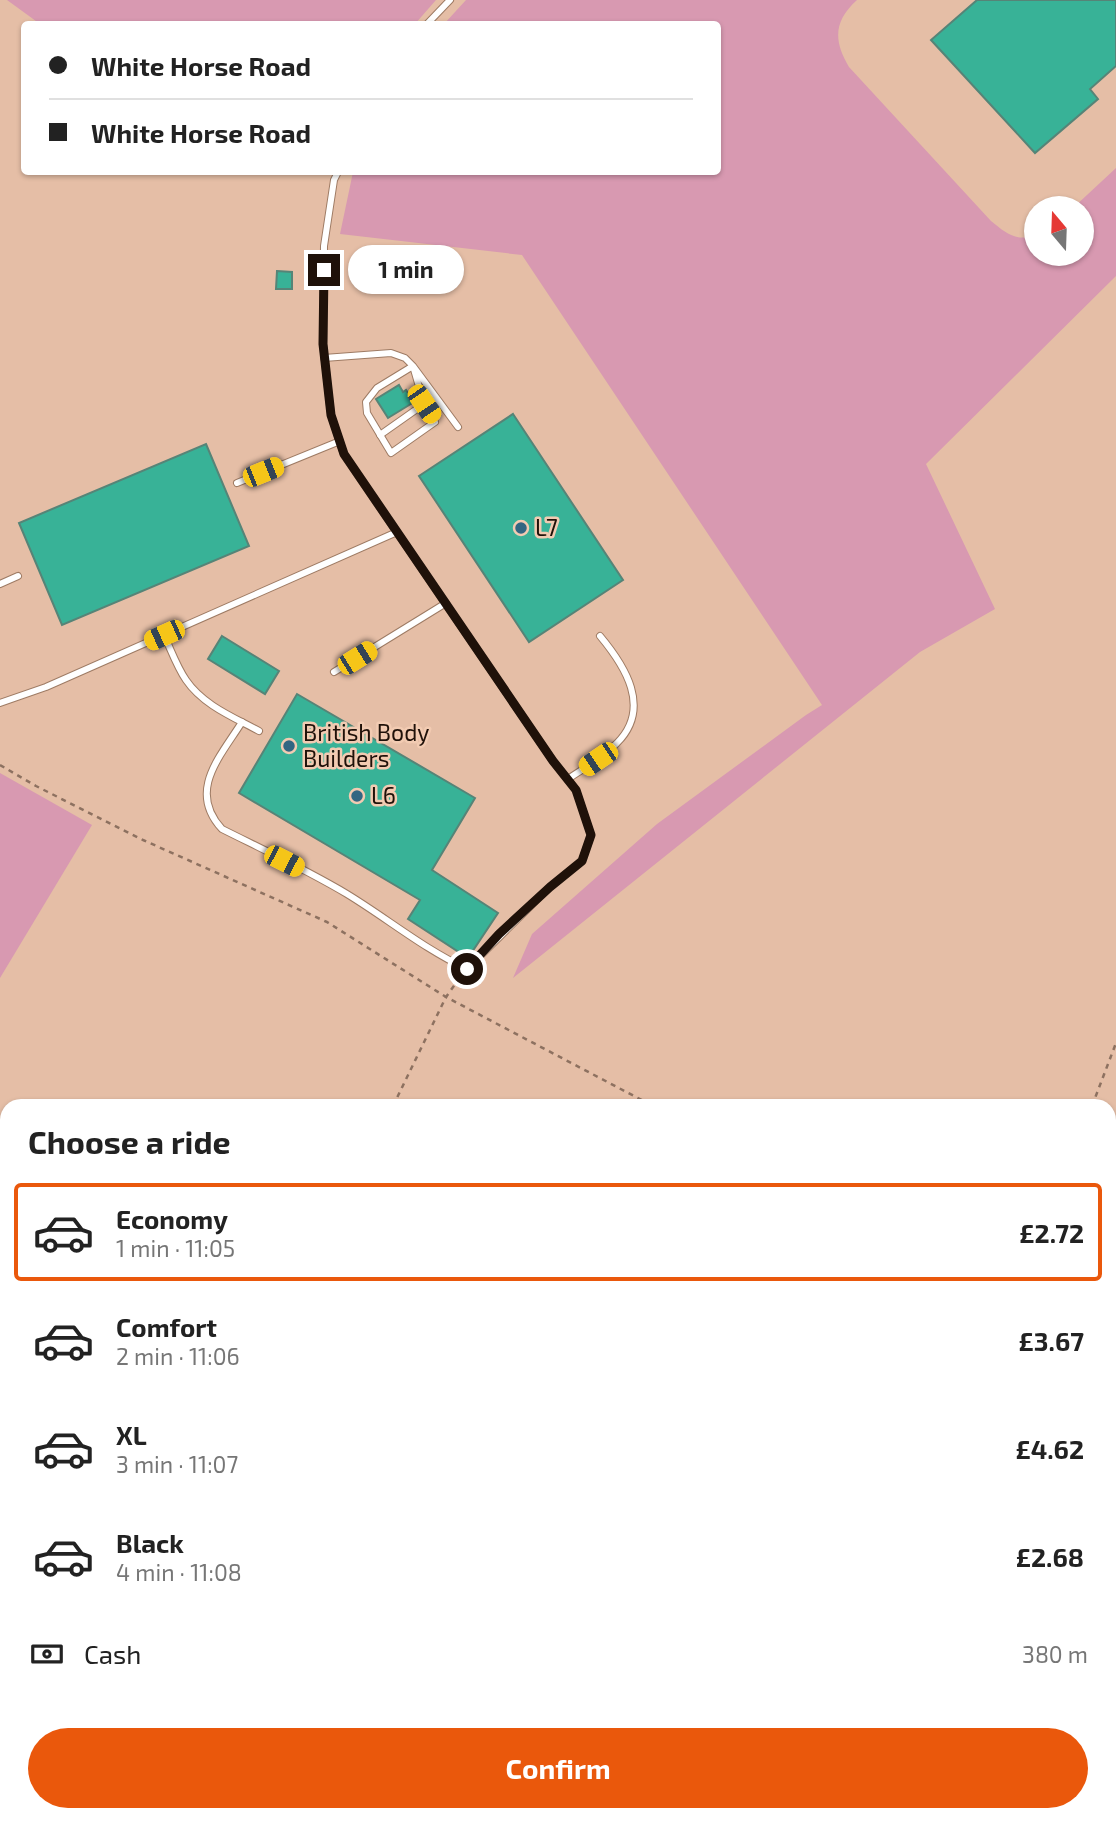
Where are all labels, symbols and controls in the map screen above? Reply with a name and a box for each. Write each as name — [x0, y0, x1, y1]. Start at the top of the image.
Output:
text: White Horse Road — [91, 50, 311, 81]
text: White Horse Road — [91, 117, 311, 148]
north arrow — [1024, 196, 1094, 266]
map controls — [1024, 196, 1094, 266]
callout: 1 min — [348, 246, 464, 294]
route end — [308, 254, 340, 286]
text: 1 min — [378, 255, 434, 283]
car — [404, 381, 445, 427]
car — [240, 454, 287, 490]
place label: L7 — [535, 513, 558, 541]
marker: L7 — [513, 520, 529, 536]
car — [141, 617, 188, 653]
car — [334, 638, 381, 678]
place label: British Body Builders — [303, 718, 430, 772]
marker: British Body Builders — [281, 738, 297, 754]
car — [575, 739, 622, 779]
place label: L6 — [371, 781, 396, 809]
marker: L6 — [349, 788, 365, 804]
car — [261, 842, 308, 880]
route start — [451, 953, 483, 985]
text: Choose a ride — [28, 1122, 231, 1160]
icon: car — [32, 1201, 95, 1264]
text: Economy — [116, 1203, 228, 1234]
text: £2.72 — [1019, 1217, 1084, 1248]
text: 1 min · 11:05 — [116, 1234, 235, 1262]
icon: car — [32, 1309, 95, 1372]
text: Comfort — [116, 1311, 217, 1342]
text: £3.67 — [1019, 1325, 1084, 1356]
text: 2 min · 11:06 — [116, 1342, 240, 1370]
icon: car — [32, 1417, 95, 1480]
text: XL — [116, 1419, 147, 1450]
text: £4.62 — [1015, 1433, 1084, 1464]
text: 3 min · 11:07 — [116, 1450, 238, 1478]
icon: car — [32, 1525, 95, 1588]
text: Black — [116, 1527, 184, 1558]
text: £2.68 — [1016, 1541, 1084, 1572]
text: 4 min · 11:08 — [116, 1558, 242, 1586]
icon: cash — [28, 1635, 66, 1673]
text: Cash — [84, 1638, 141, 1669]
text: 380 m — [1022, 1640, 1088, 1668]
button: Confirm — [28, 1728, 1088, 1808]

